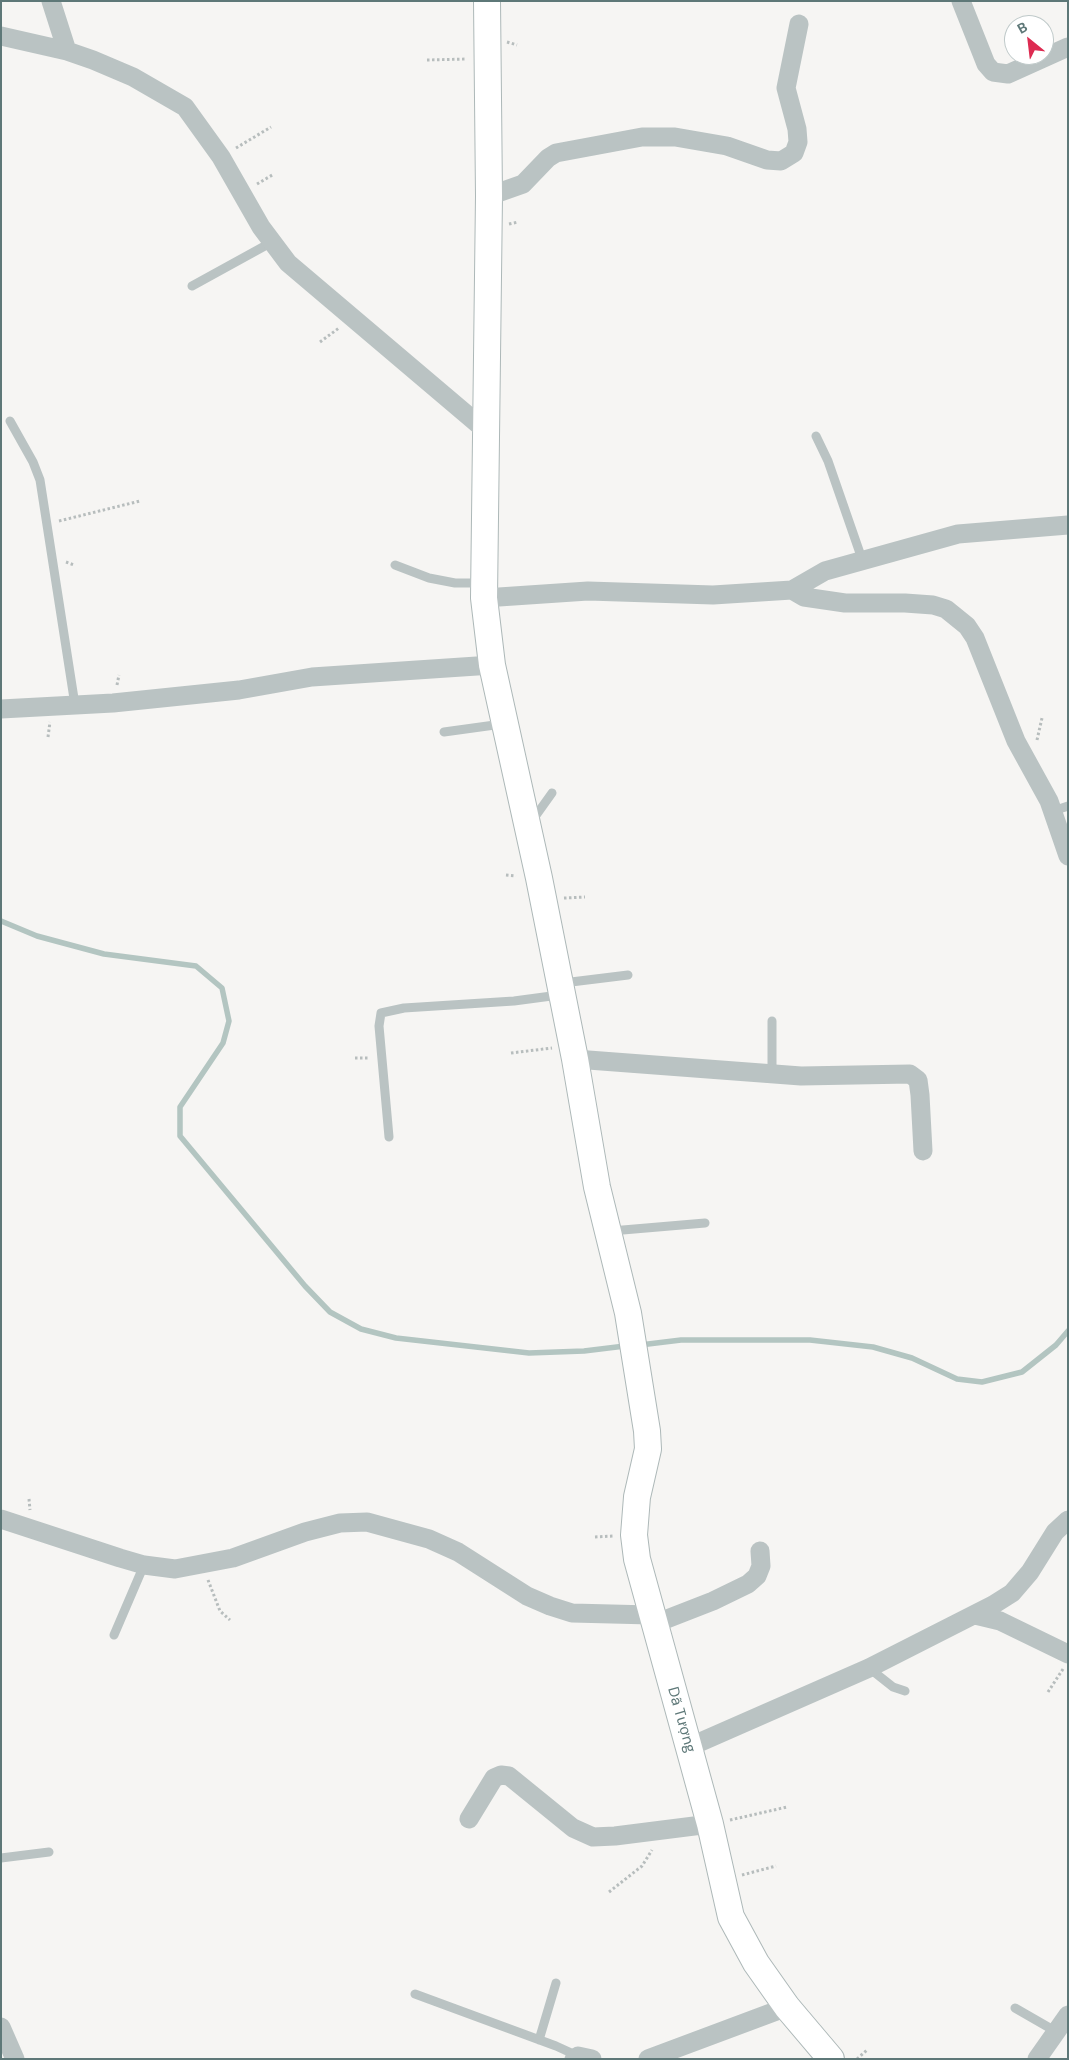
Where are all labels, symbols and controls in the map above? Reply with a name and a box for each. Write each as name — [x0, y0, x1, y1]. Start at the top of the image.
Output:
north arrow — [1004, 15, 1054, 65]
text: B — [1014, 18, 1030, 38]
street label: Dã Tượng — [663, 1685, 699, 1755]

